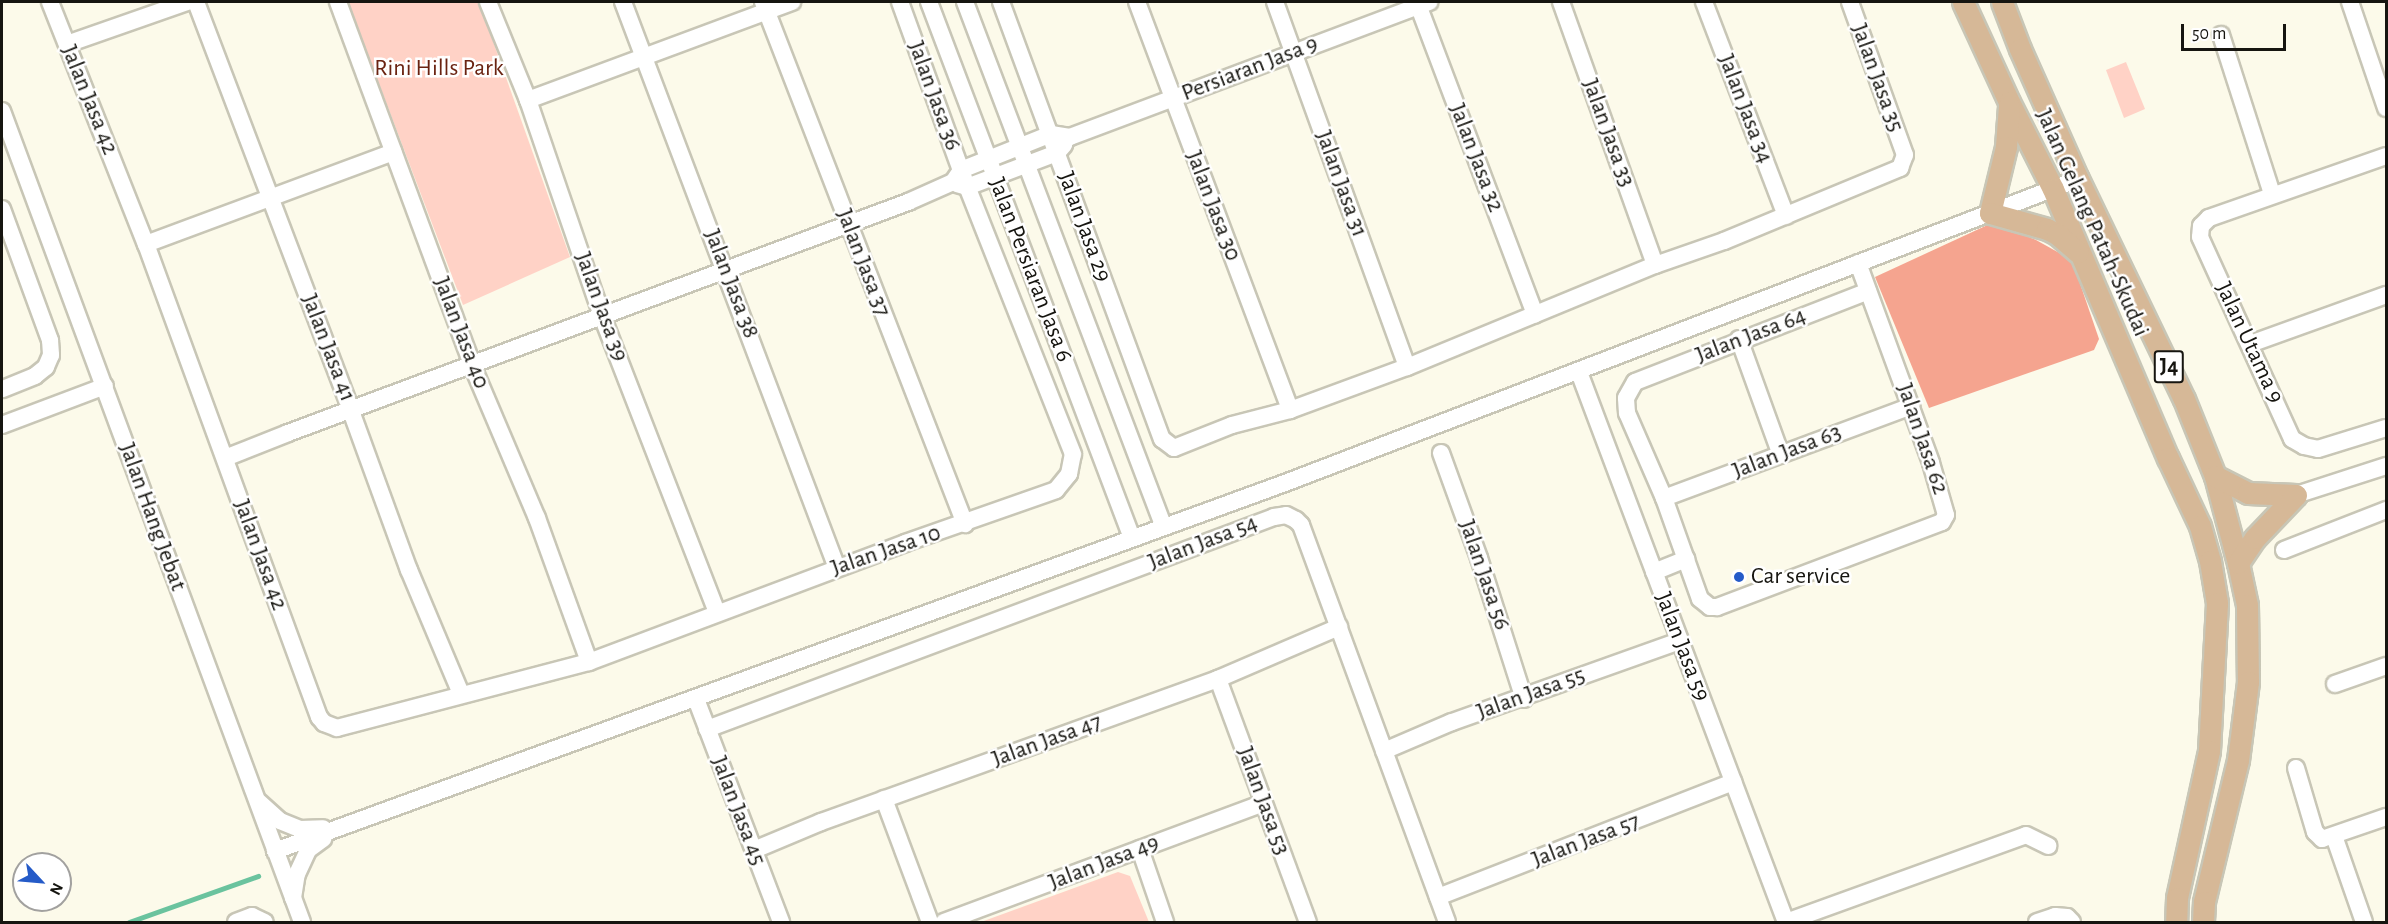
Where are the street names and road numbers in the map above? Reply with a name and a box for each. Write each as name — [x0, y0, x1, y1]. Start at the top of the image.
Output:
street label: Jalan Jasa 35 — [1844, 20, 1910, 136]
street label: Persiaran Jasa 9 — [1178, 30, 1322, 108]
street label: Jalan Jasa 36 — [901, 37, 967, 155]
street label: Jalan Jasa 42 — [54, 41, 124, 159]
street label: Jalan Jasa 34 — [1711, 50, 1779, 168]
street label: Jalan Jasa 33 — [1575, 75, 1641, 191]
street label: Jalan Jasa 32 — [1442, 100, 1510, 216]
street label: Jalan Gelang Patah-Skudai — [2029, 105, 2155, 341]
street label: Jalan Jasa 31 — [1308, 127, 1374, 241]
street label: Jalan Jasa 30 — [1179, 147, 1247, 265]
street label: Jalan Jasa 29 — [1051, 168, 1117, 286]
street label: Jalan Persiaran Jasa 6 — [982, 174, 1078, 366]
street label: Jalan Jasa 37 — [829, 205, 897, 321]
street label: Jalan Jasa 38 — [697, 225, 765, 343]
street label: Jalan Jasa 39 — [568, 248, 634, 366]
street label: Jalan Jasa 40 — [427, 273, 495, 393]
street label: Jalan Utama 9 — [2208, 278, 2290, 408]
street label: Jalan Jasa 41 — [294, 290, 362, 406]
street label: Jalan Jasa 64 — [1692, 302, 1810, 370]
road number: J4 — [2152, 348, 2186, 386]
street label: Jalan Jasa 62 — [1890, 380, 1954, 498]
street label: Jalan Jasa 63 — [1728, 418, 1846, 486]
street label: Jalan Hang Jebat — [112, 439, 192, 595]
street label: Jalan Jasa 42 — [227, 496, 293, 614]
street label: Jalan Jasa 54 — [1144, 509, 1262, 577]
street label: Jalan Jasa 56 — [1452, 516, 1516, 634]
street label: Jalan Jasa 10 — [827, 519, 945, 583]
street label: Jalan Jasa 59 — [1648, 588, 1716, 706]
street label: Jalan Jasa 55 — [1473, 661, 1589, 727]
street label: Jalan Jasa 47 — [988, 708, 1106, 774]
street label: Jalan Jasa 53 — [1230, 743, 1296, 859]
street label: Jalan Jasa 45 — [704, 752, 772, 870]
street label: Jalan Jasa 57 — [1528, 807, 1644, 875]
street label: Jalan Jasa 49 — [1045, 829, 1163, 897]

